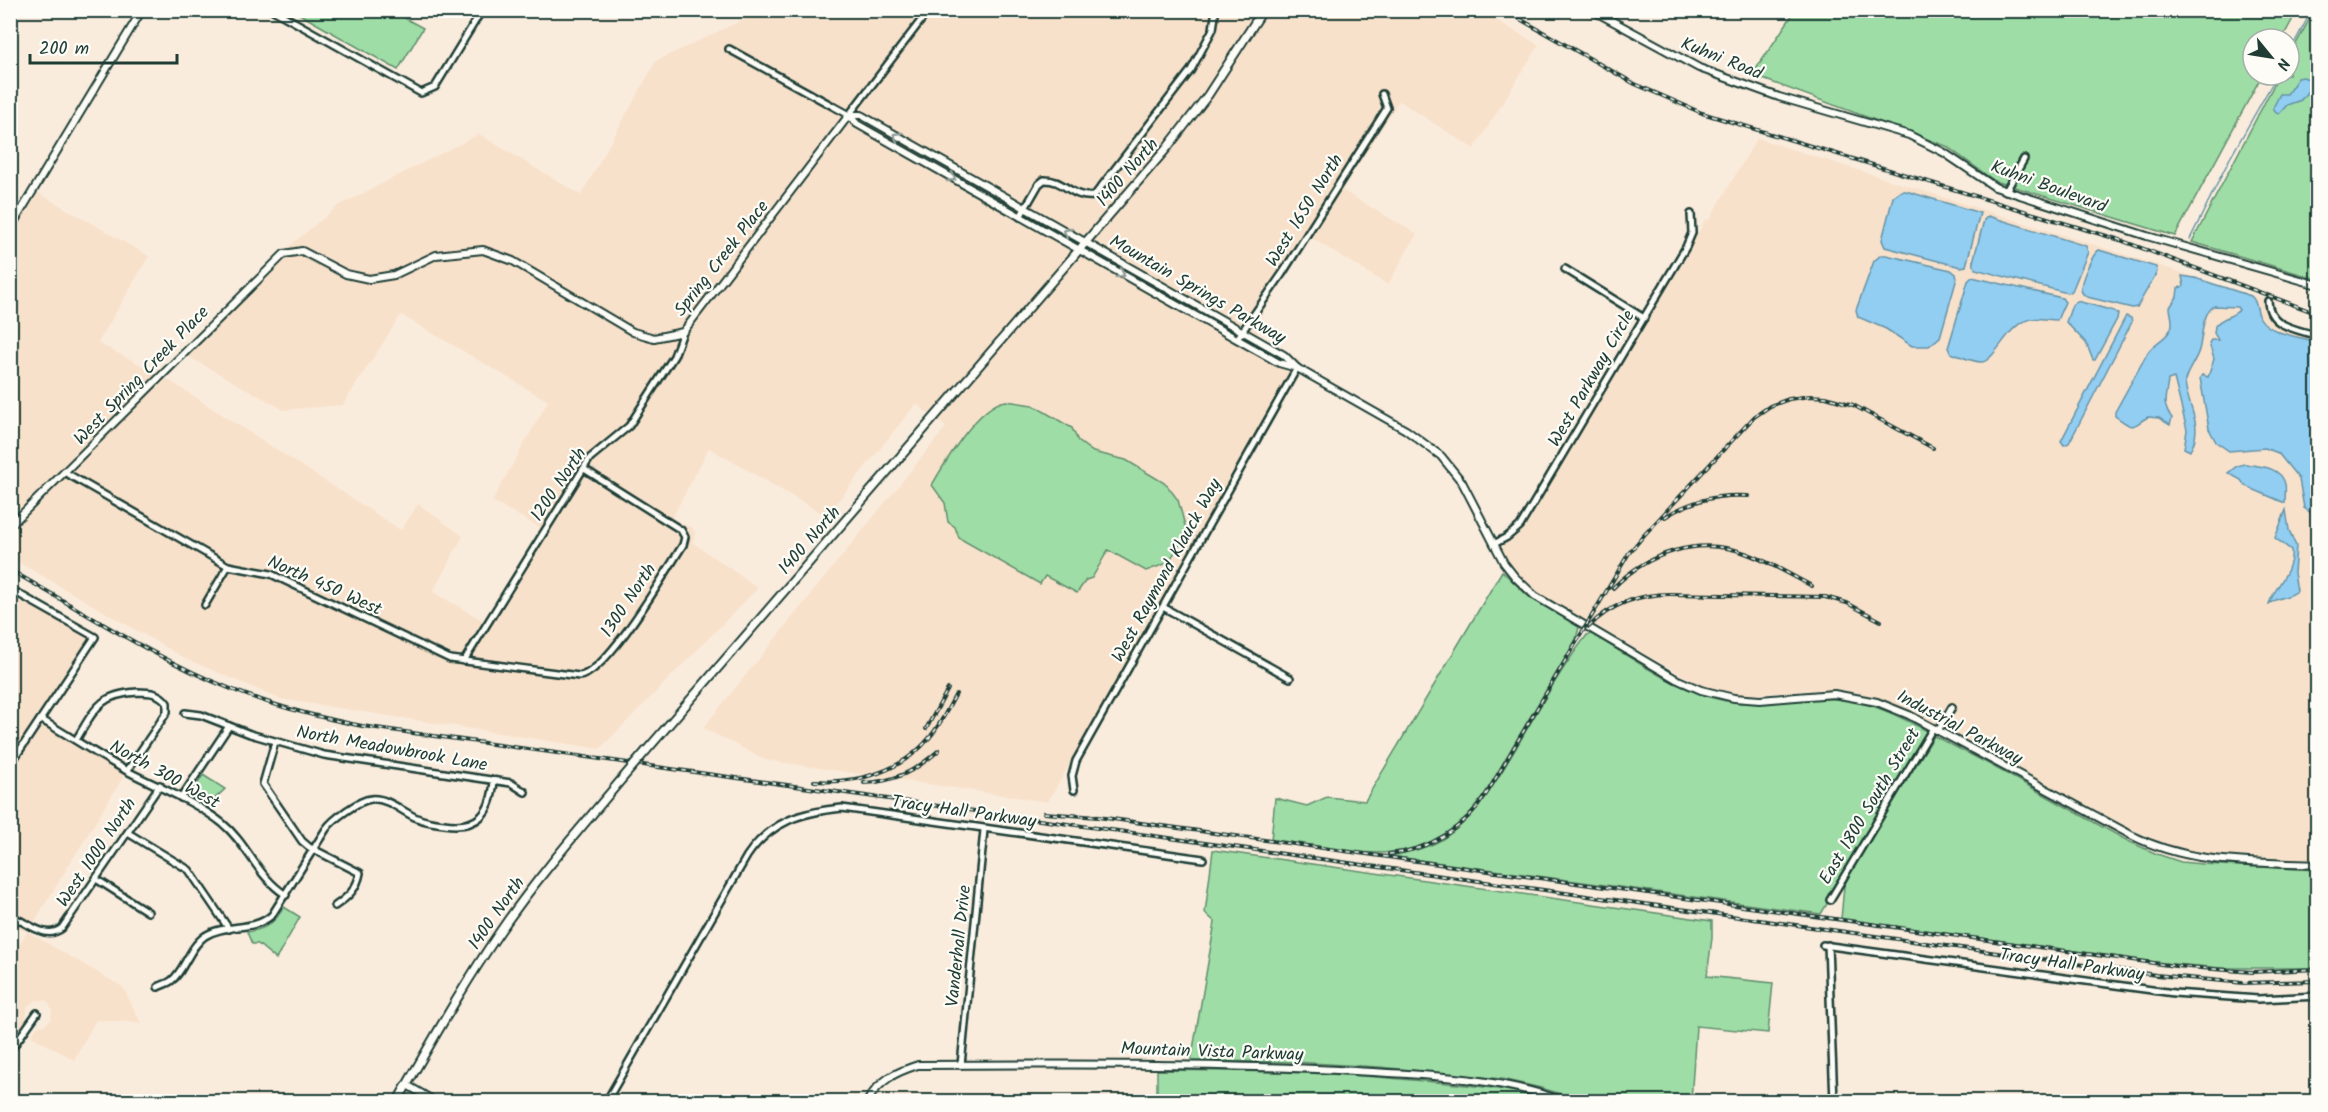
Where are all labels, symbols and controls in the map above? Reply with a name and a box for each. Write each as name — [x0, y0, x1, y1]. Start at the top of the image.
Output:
scale bar — [30, 27, 177, 65]
north arrow — [2241, 27, 2301, 87]
street label: Kuhni Road — [1676, 30, 1768, 89]
text: 200 m — [39, 35, 89, 64]
text: N — [2269, 53, 2296, 74]
one-way arrow — [893, 131, 903, 143]
street label: 1400 North — [1090, 132, 1167, 214]
street label: West 1650 North — [1259, 149, 1352, 273]
street label: Kuhni Boulevard — [1986, 153, 2112, 222]
one-way arrow — [946, 171, 956, 182]
street label: Spring Creek Place — [667, 194, 777, 323]
one-way arrow — [1063, 228, 1073, 239]
street label: Mountain Springs Parkway — [1103, 228, 1292, 353]
one-way arrow — [1115, 267, 1126, 278]
street label: West Spring Creek Place — [67, 299, 217, 453]
street label: West Parkway Circle — [1541, 305, 1643, 453]
street label: 1200 North — [524, 442, 595, 528]
street label: West Raymond Klauck Way — [1105, 473, 1230, 668]
street label: 1400 North — [772, 500, 849, 582]
street label: North 450 West — [262, 548, 387, 625]
street label: 1300 North — [594, 558, 665, 644]
street label: Industrial Parkway — [1891, 683, 2028, 774]
street label: North Meadowbrook Lane — [294, 718, 490, 781]
street label: East 1800 South Street — [1812, 722, 1929, 891]
street label: North 300 West — [104, 733, 226, 818]
street label: Tracy Hall Parkway — [890, 788, 1039, 837]
street label: West 1000 North — [50, 792, 145, 914]
street label: 1400 North — [461, 871, 533, 956]
street label: Vanderhall Drive — [939, 884, 980, 1009]
street label: Tracy Hall Parkway — [1998, 941, 2147, 990]
street label: Mountain Vista Parkway — [1120, 1035, 1304, 1070]

